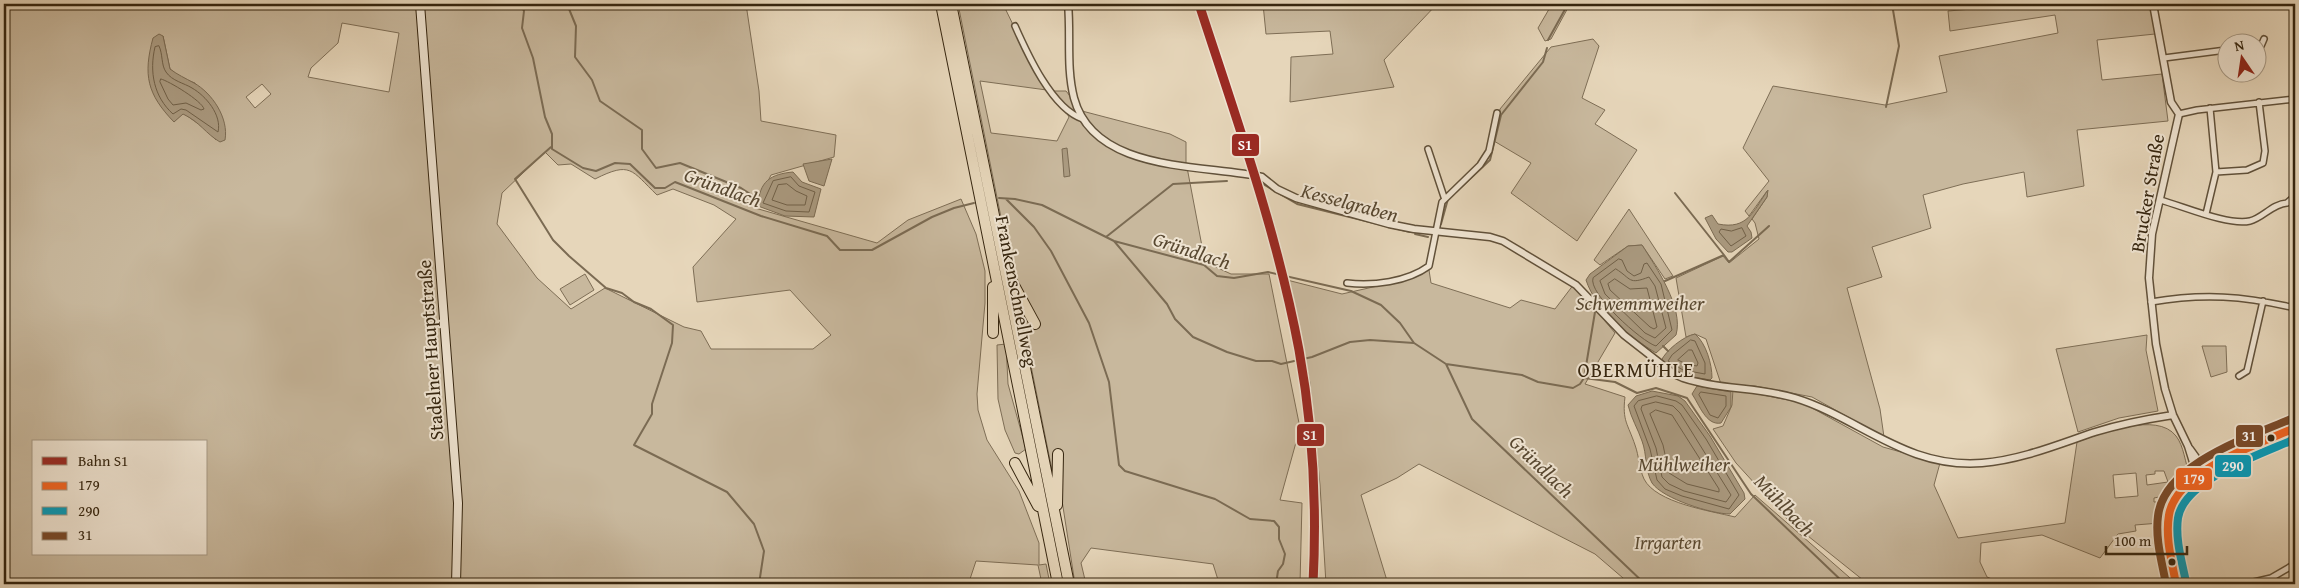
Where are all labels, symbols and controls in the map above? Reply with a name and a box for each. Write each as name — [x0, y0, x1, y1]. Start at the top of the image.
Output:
north arrow — [2216, 32, 2266, 82]
text: N — [2232, 34, 2247, 56]
street label: Brucker Straße — [2123, 131, 2171, 254]
line badge: S1 — [1231, 133, 1260, 157]
text: S1 — [1238, 135, 1252, 155]
water label: Gründlach — [680, 160, 766, 214]
water label: Kesselgraben — [1297, 175, 1402, 229]
street label: Frankenschnellweg — [989, 213, 1045, 370]
water label: Gründlach — [1149, 224, 1235, 276]
street label: Stadelner Hauptstraße — [410, 259, 450, 441]
water label: Schwemmweiher — [1576, 288, 1705, 317]
district label: OBERMÜHLE — [1578, 355, 1694, 384]
line badge: S1 — [1296, 423, 1325, 447]
line badge: 31 — [2235, 424, 2264, 448]
text: S1 — [1303, 425, 1317, 445]
text: 31 — [2242, 426, 2256, 446]
water label: Gründlach — [1503, 428, 1581, 504]
unlabelled marker — [2266, 433, 2276, 443]
legend — [32, 440, 208, 556]
water label: Mühlweiher — [1638, 449, 1731, 478]
text: Bahn S1 — [78, 450, 128, 471]
line badge: 290 — [2214, 454, 2252, 478]
text: 290 — [2222, 456, 2244, 476]
water label: Mühlbach — [1748, 467, 1822, 543]
line badge: 179 — [2175, 467, 2213, 491]
text: 179 — [2183, 469, 2205, 489]
text: 179 — [78, 474, 100, 495]
text: 290 — [78, 500, 100, 521]
scale bar — [2106, 523, 2188, 555]
text: 31 — [78, 524, 92, 545]
park label: Irrgarten — [1634, 528, 1702, 556]
text: 100 m — [2114, 530, 2152, 551]
unlabelled marker — [2167, 557, 2177, 567]

